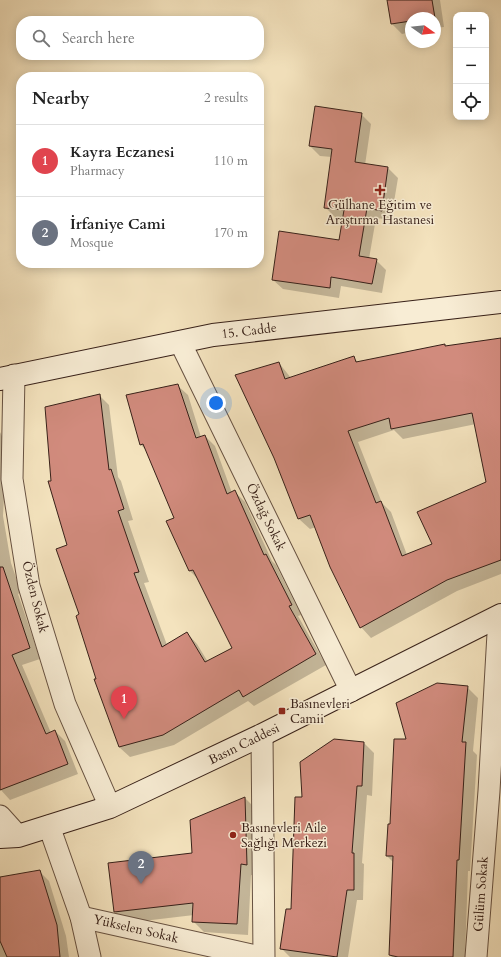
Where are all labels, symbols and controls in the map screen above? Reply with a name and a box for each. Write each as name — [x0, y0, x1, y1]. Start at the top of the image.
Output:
north arrow — [405, 12, 441, 48]
map controls — [453, 12, 489, 120]
button: + — [453, 12, 489, 48]
search box — [16, 16, 264, 60]
icon: search — [30, 27, 52, 49]
text: Search here — [62, 28, 135, 48]
button: − — [453, 48, 489, 84]
button: locate — [453, 84, 489, 120]
text: Nearby — [32, 87, 89, 110]
text: 2 results — [204, 89, 248, 107]
text: Kayra Eczanesi — [70, 142, 175, 162]
text: 1 — [42, 152, 48, 170]
text: 110 m — [214, 152, 248, 170]
text: Pharmacy — [70, 162, 125, 180]
marker: Gülhane Eğitim ve Araştırma Hastanesi — [374, 184, 386, 196]
place label: Gülhane Eğitim ve Araştırma Hastanesi — [326, 196, 435, 229]
text: İrfaniye Cami — [70, 214, 166, 234]
text: 2 — [42, 224, 48, 242]
text: 170 m — [214, 224, 248, 242]
text: Mosque — [70, 234, 114, 252]
street label: 15. Cadde — [220, 319, 278, 343]
your location — [206, 393, 226, 413]
street label: Özdağ Sokak — [242, 480, 290, 554]
street label: Özden Sokak — [17, 559, 53, 635]
pin: 1 — [111, 686, 137, 719]
place label: Basınevleri Camii — [290, 695, 350, 728]
marker: Basınevleri Camii — [277, 706, 287, 716]
street label: Basın Caddesi — [206, 719, 283, 769]
place label: Basınevleri Aile Sağlığı Merkezi — [241, 819, 327, 852]
marker: Basınevleri Aile Sağlığı Merkezi — [228, 830, 238, 840]
pin: 2 — [128, 851, 154, 884]
street label: Gülüm Sokak — [469, 856, 493, 932]
street label: Yükselen Sokak — [91, 910, 181, 948]

